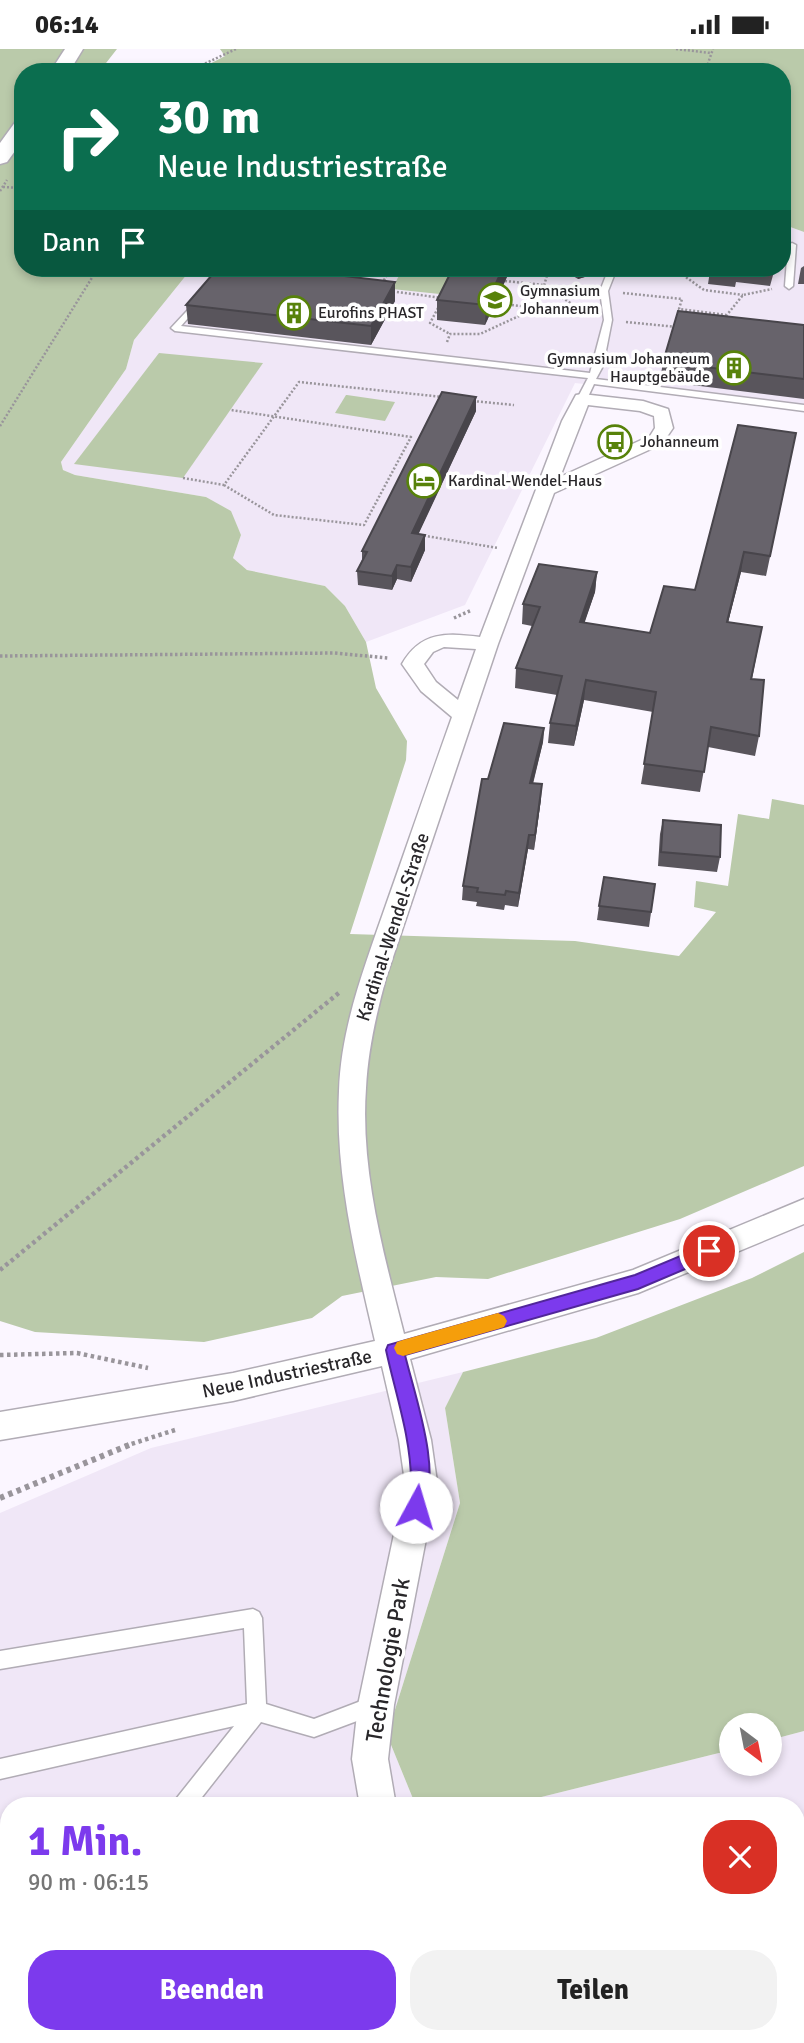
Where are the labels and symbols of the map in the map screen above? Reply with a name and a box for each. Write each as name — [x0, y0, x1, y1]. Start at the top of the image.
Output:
school or university icon: Gymnasium Johanneum — [476, 281, 514, 319]
place label: Gymnasium Johanneum — [520, 281, 600, 319]
building icon: Eurofins PHAST — [275, 294, 313, 332]
place label: Eurofins PHAST — [318, 303, 424, 323]
place label: Gymnasium Johanneum Hauptgebäude — [547, 349, 710, 387]
building icon: Gymnasium Johanneum Hauptgebäude — [715, 349, 753, 387]
bus stop icon: Johanneum — [596, 423, 634, 461]
place label: Johanneum — [640, 432, 719, 452]
hotel icon: Kardinal-Wendel-Haus — [405, 462, 443, 500]
place label: Kardinal-Wendel-Haus — [448, 471, 602, 491]
street label: Kardinal-Wendel-Straße — [351, 830, 435, 1024]
pin — [679, 1221, 739, 1281]
street label: Neue Industriestraße — [200, 1344, 374, 1404]
position arrow — [379, 1470, 453, 1544]
street label: Technologie Park — [359, 1575, 417, 1744]
north arrow — [719, 1713, 782, 1776]

